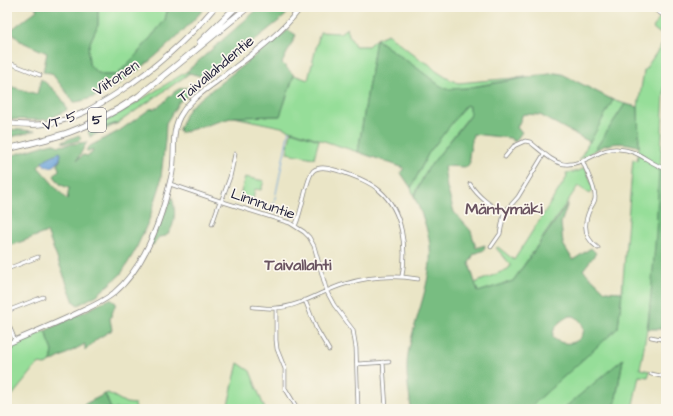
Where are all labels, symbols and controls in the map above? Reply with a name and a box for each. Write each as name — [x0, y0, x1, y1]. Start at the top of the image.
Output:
street label: Taivallahdentie — [173, 31, 259, 107]
street label: Viitonen — [89, 55, 144, 101]
street label: VT 5 — [40, 105, 80, 136]
road number: 5 — [88, 108, 106, 132]
street label: Linnnuntie — [228, 183, 298, 225]
district label: Mäntymäki — [465, 198, 543, 221]
district label: Taivallahti — [264, 254, 332, 276]

